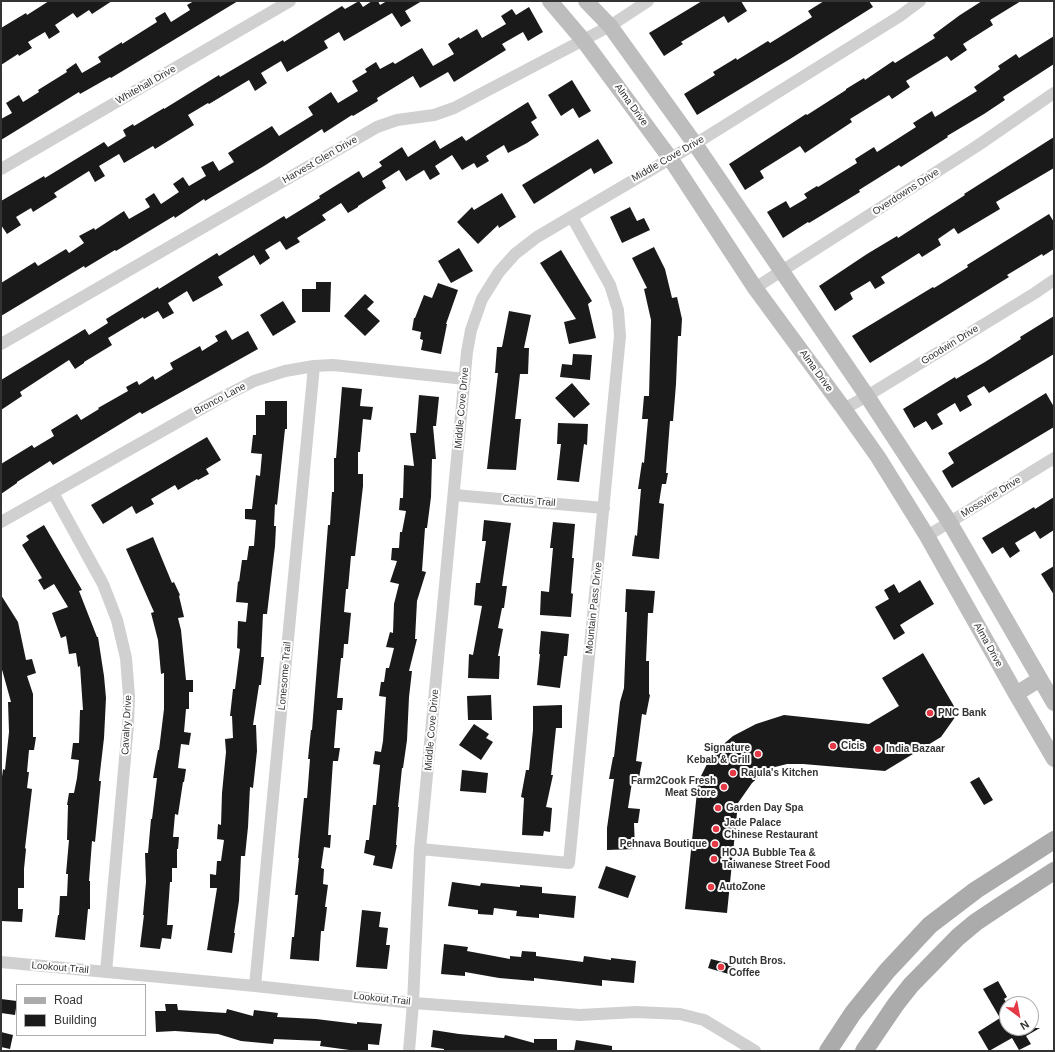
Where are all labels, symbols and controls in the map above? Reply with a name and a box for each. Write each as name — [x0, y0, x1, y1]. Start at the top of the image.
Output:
street label: Whitehall Drive — [114, 63, 178, 107]
street label: Alma Drive — [612, 82, 650, 128]
street label: Middle Cove Drive — [630, 133, 706, 185]
street label: Harvest Glen Drive — [280, 134, 360, 186]
street label: Overdowns Drive — [871, 166, 941, 218]
street label: Goodwin Drive — [919, 323, 981, 367]
street label: Alma Drive — [797, 348, 835, 394]
street label: Middle Cove Drive — [452, 367, 472, 449]
street label: Bronco Lane — [192, 380, 248, 418]
street label: Mossvine Drive — [959, 474, 1023, 520]
street label: Cactus Trail — [502, 493, 556, 509]
street label: Mountain Pass Drive — [583, 561, 605, 655]
street label: Alma Drive — [971, 621, 1005, 669]
street label: Lonesome Trail — [276, 641, 294, 711]
street label: Middle Cove Drive — [422, 689, 442, 771]
street label: Cavalry Drive — [119, 695, 135, 755]
place label: PNC Bank — [938, 707, 986, 719]
marker: PNC Bank — [925, 708, 935, 718]
place label: Cicis — [841, 740, 865, 752]
marker: Cicis — [828, 741, 838, 751]
place label: Signature Kebab & Grill — [687, 742, 750, 766]
place label: India Bazaar — [886, 743, 945, 755]
marker: India Bazaar — [873, 744, 883, 754]
marker: Signature Kebab & Grill — [753, 749, 763, 759]
place label: Rajula's Kitchen — [741, 767, 818, 779]
marker: Rajula's Kitchen — [728, 768, 738, 778]
place label: Farm2Cook Fresh Meat Store — [631, 775, 716, 798]
marker: Farm2Cook Fresh Meat Store — [719, 782, 729, 792]
place label: Garden Day Spa — [726, 802, 803, 814]
marker: Garden Day Spa — [713, 803, 723, 813]
place label: Jade Palace Chinese Restaurant — [724, 817, 818, 840]
marker: Jade Palace Chinese Restaurant — [711, 824, 721, 834]
place label: Pehnava Boutique — [620, 838, 707, 850]
marker: Pehnava Boutique — [710, 839, 720, 849]
place label: HOJA Bubble Tea & Taiwanese Street Food — [722, 847, 830, 870]
marker: HOJA Bubble Tea & Taiwanese Street Food — [709, 854, 719, 864]
place label: AutoZone — [719, 881, 766, 893]
marker: AutoZone — [706, 882, 716, 892]
place label: Dutch Bros. Coffee — [729, 955, 786, 978]
street label: Lookout Trail — [31, 960, 89, 976]
marker: Dutch Bros. Coffee — [716, 962, 726, 972]
legend — [16, 984, 146, 1036]
street label: Lookout Trail — [353, 990, 411, 1008]
text: Road — [54, 993, 83, 1007]
north arrow — [999, 996, 1039, 1036]
text: Building — [54, 1013, 97, 1027]
text: N — [1018, 1018, 1031, 1033]

